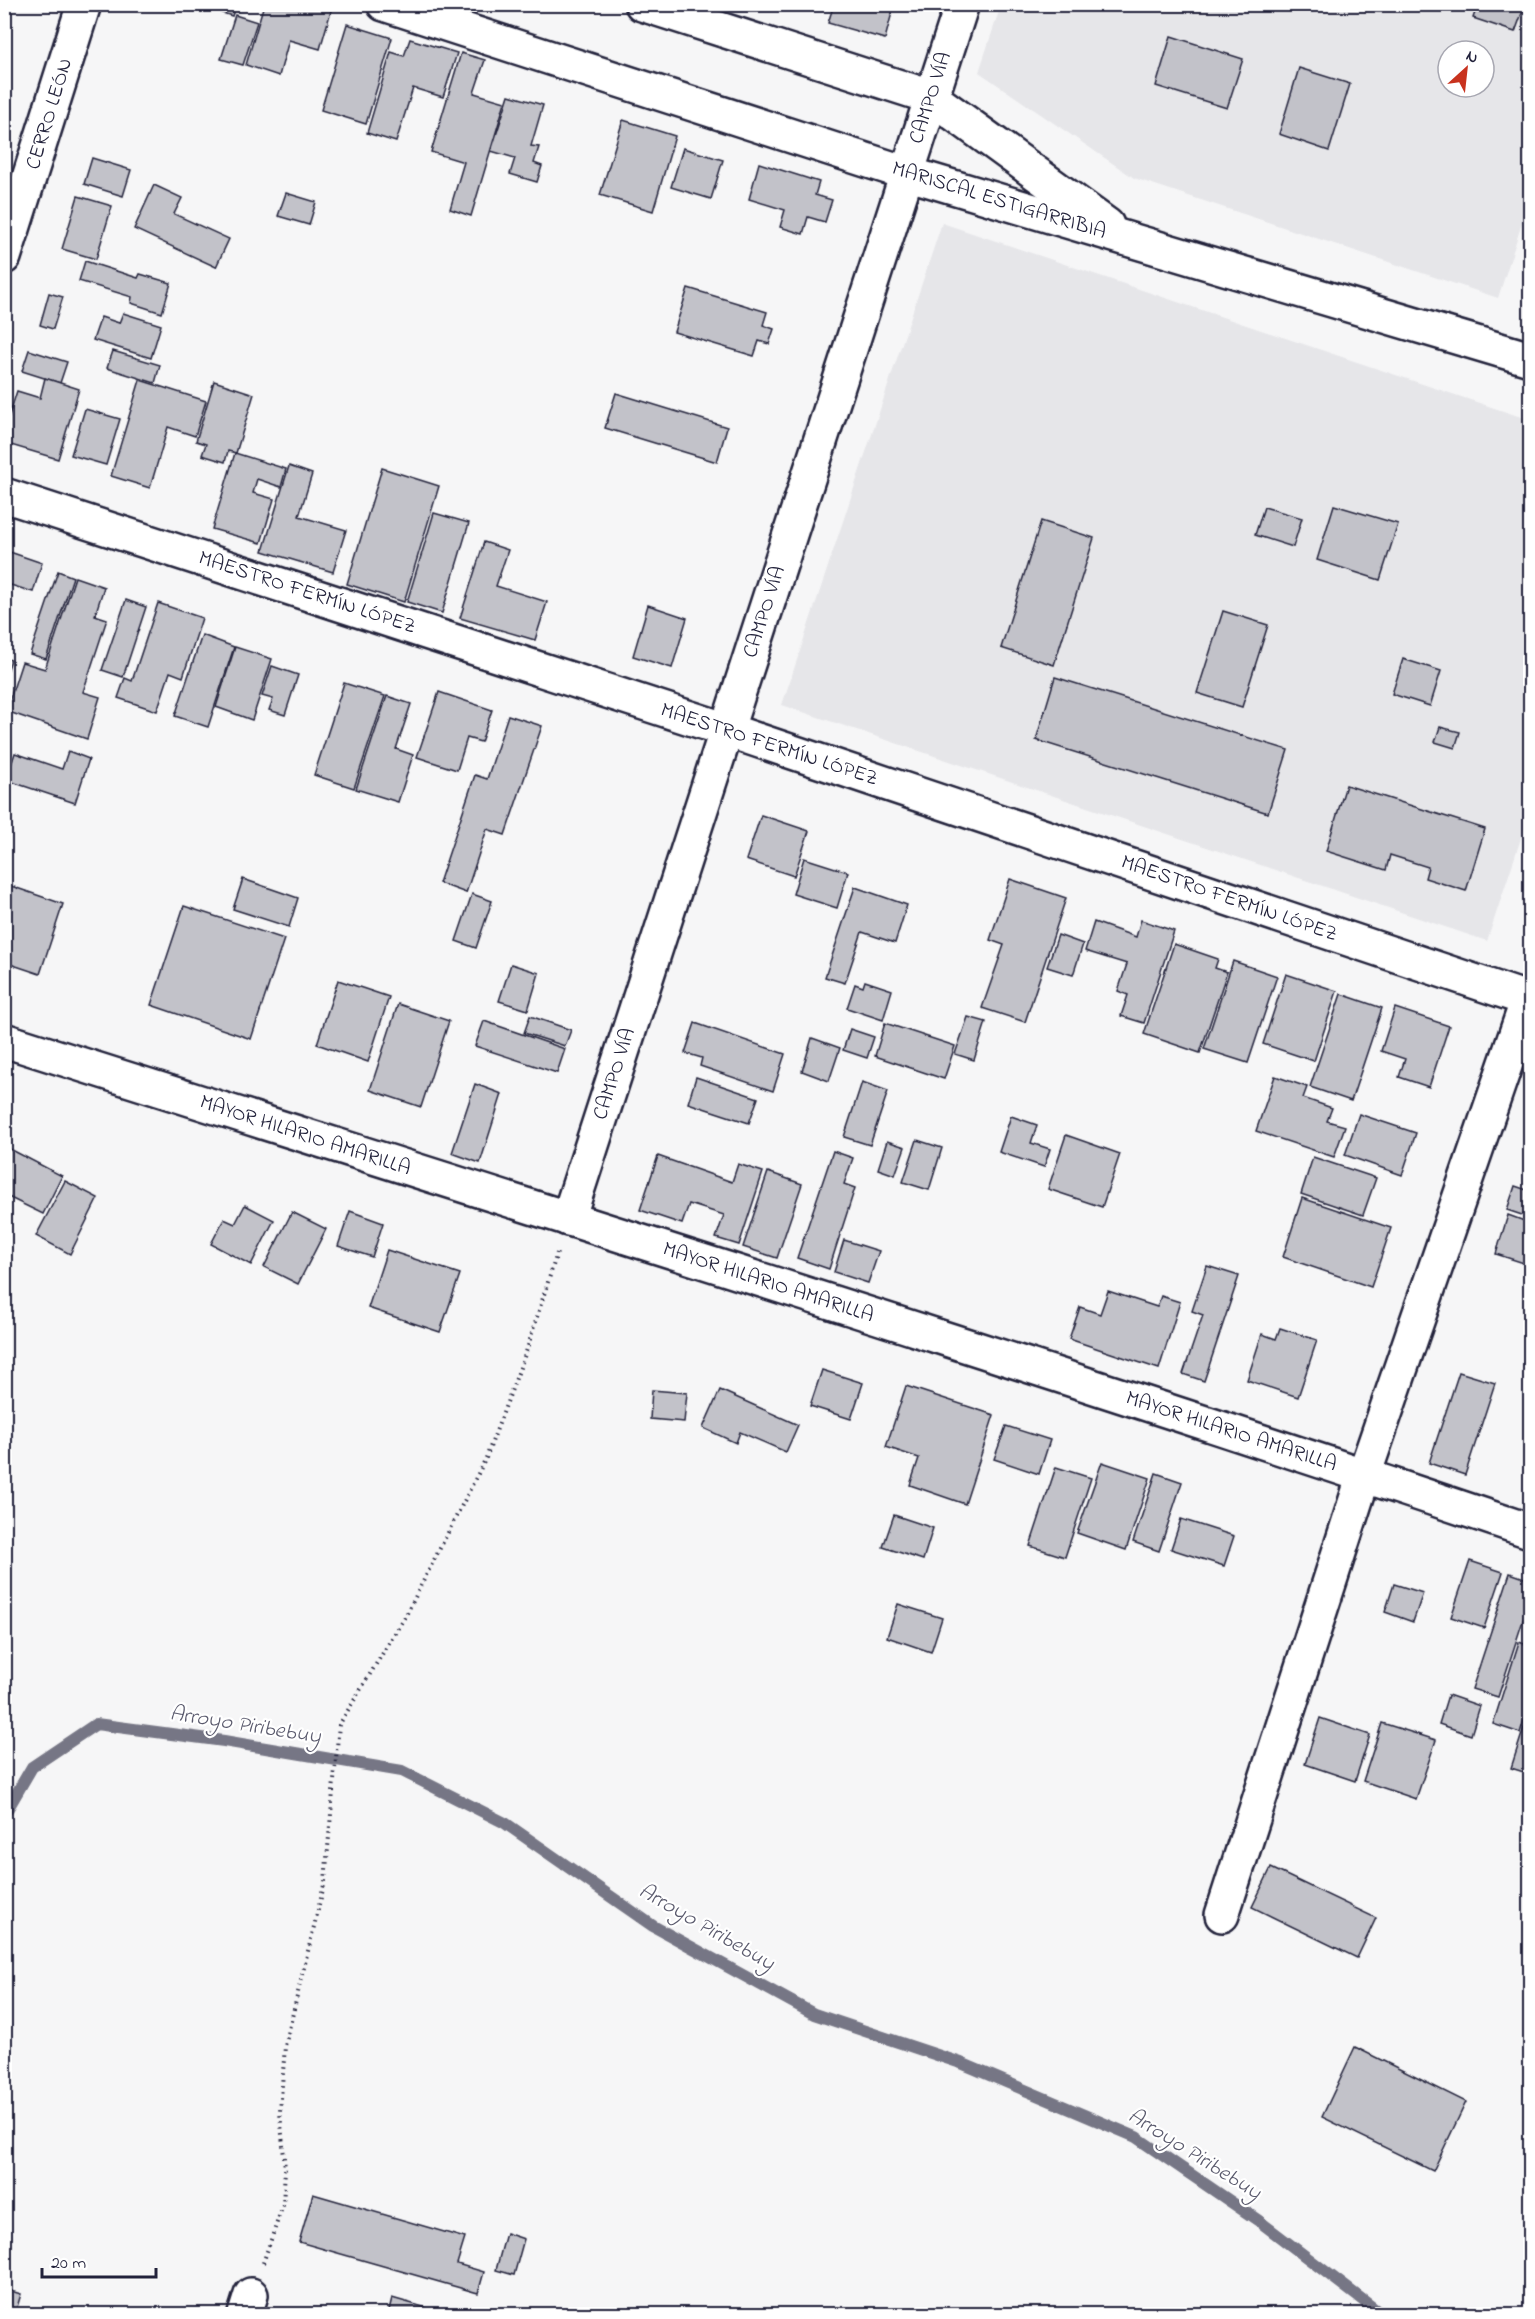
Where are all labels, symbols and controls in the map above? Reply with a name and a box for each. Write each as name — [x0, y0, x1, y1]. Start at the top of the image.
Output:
north arrow — [1436, 39, 1496, 99]
text: N — [1462, 44, 1482, 71]
street label: CAMPO VÍA — [902, 48, 960, 148]
street label: CERRO LEÓN — [19, 55, 81, 173]
street label: MARISCAL ESTIGARRIBIA — [888, 154, 1110, 248]
street label: MAESTRO FERMÍN LÓPEZ — [194, 544, 420, 642]
street label: CAMPO VÍA — [736, 562, 794, 662]
street label: MAESTRO FERMÍN LÓPEZ — [656, 696, 882, 794]
street label: MAESTRO FERMÍN LÓPEZ — [1117, 848, 1341, 950]
street label: CAMPO VÍA — [586, 1024, 644, 1124]
street label: MAYOR HILARIO AMARILLA — [196, 1088, 414, 1184]
street label: MAYOR HILARIO AMARILLA — [659, 1235, 877, 1331]
street label: MAYOR HILARIO AMARILLA — [1122, 1384, 1340, 1480]
water label: Arroyo Piribebuy — [167, 1698, 324, 1754]
water label: Arroyo Piribebuy — [632, 1876, 781, 1980]
water label: Arroyo Piribebuy — [1121, 2101, 1268, 2209]
scale bar — [42, 2241, 156, 2279]
text: 20 m — [51, 2251, 86, 2277]

